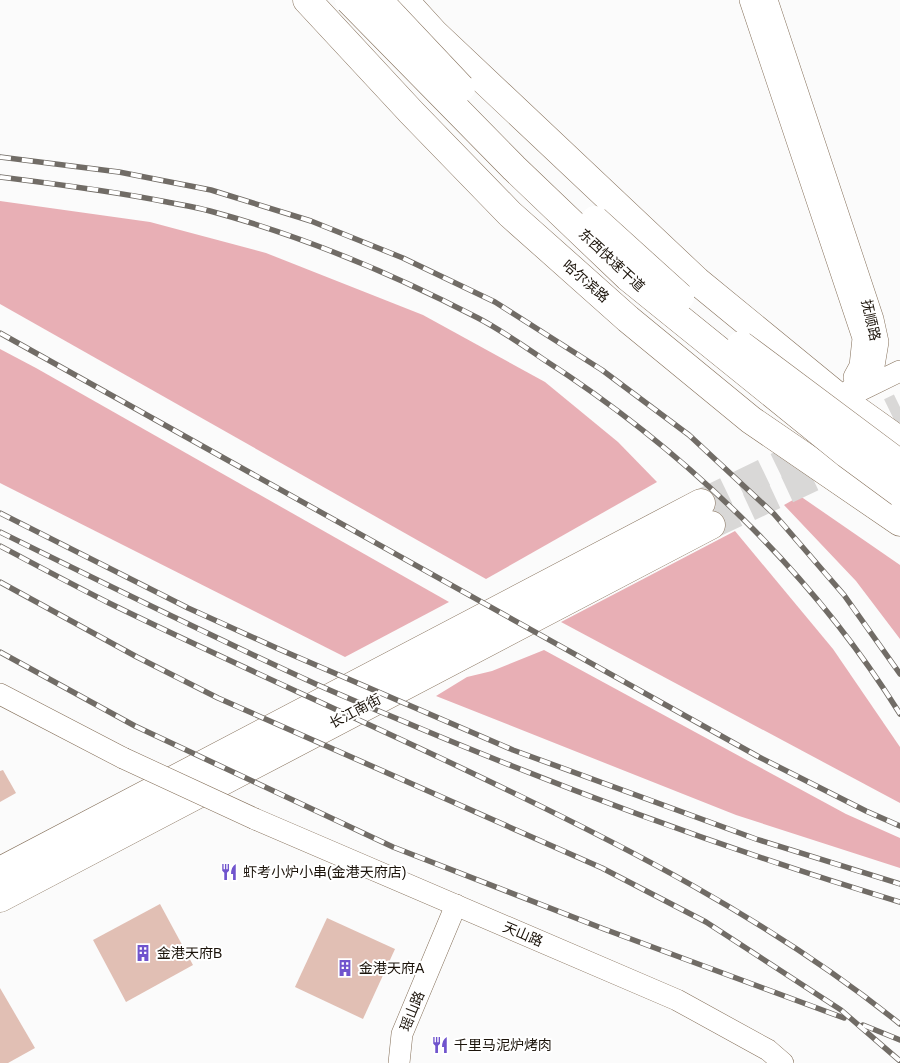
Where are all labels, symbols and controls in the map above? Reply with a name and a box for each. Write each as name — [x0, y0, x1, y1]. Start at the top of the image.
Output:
street label: 东西快速干道 — [576, 226, 648, 294]
street label: 哈尔滨路 — [560, 257, 612, 305]
street label: 抚顺路 — [858, 298, 884, 342]
street label: 长江南街 — [327, 691, 383, 731]
restaurant icon: 虾考小炉小串(金港天府店) — [219, 862, 239, 882]
place label: 虾考小炉小串(金港天府店) — [243, 864, 406, 880]
street label: 天山路 — [501, 918, 545, 950]
building icon: 金港天府B — [133, 943, 153, 963]
place label: 金港天府B — [157, 945, 222, 961]
building icon: 金港天府A — [335, 958, 355, 978]
place label: 金港天府A — [359, 960, 425, 976]
street label: 瑶山路 — [397, 989, 427, 1033]
restaurant icon: 千里马泥炉烤肉 — [430, 1035, 450, 1055]
place label: 千里马泥炉烤肉 — [454, 1037, 552, 1053]

